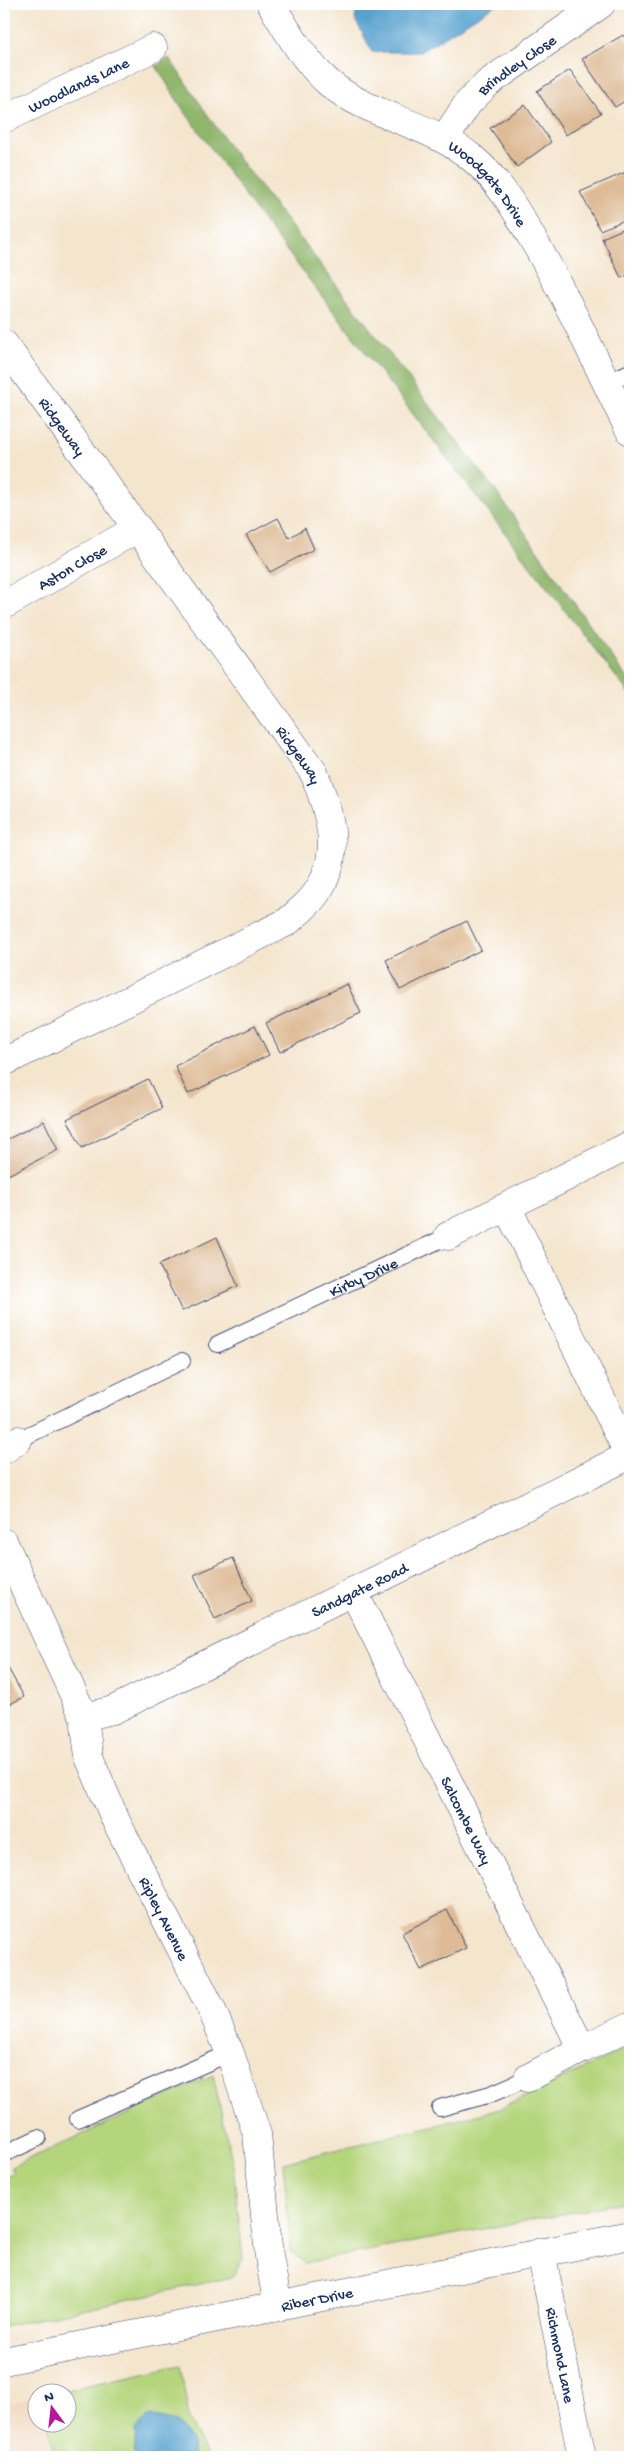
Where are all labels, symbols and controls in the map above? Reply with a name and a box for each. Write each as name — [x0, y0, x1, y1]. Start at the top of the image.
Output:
street label: Brindley Close — [474, 32, 562, 102]
street label: Woodlands Lane — [26, 54, 134, 119]
street label: Woodgate Drive — [444, 138, 530, 232]
street label: Ridgeway — [33, 395, 88, 461]
street label: Aston Close — [36, 542, 112, 596]
street label: Ridgeway — [270, 723, 323, 788]
street label: Kirby Drive — [327, 1255, 402, 1303]
street label: Sandgate Road — [309, 1559, 413, 1624]
street label: Salcombe Way — [434, 1774, 494, 1869]
street label: Ripley Avenue — [133, 1874, 192, 1965]
street label: Riber Drive — [280, 2285, 356, 2318]
street label: Richmond Lane — [539, 2306, 577, 2406]
north arrow — [28, 2384, 78, 2434]
text: N — [43, 2388, 56, 2407]

